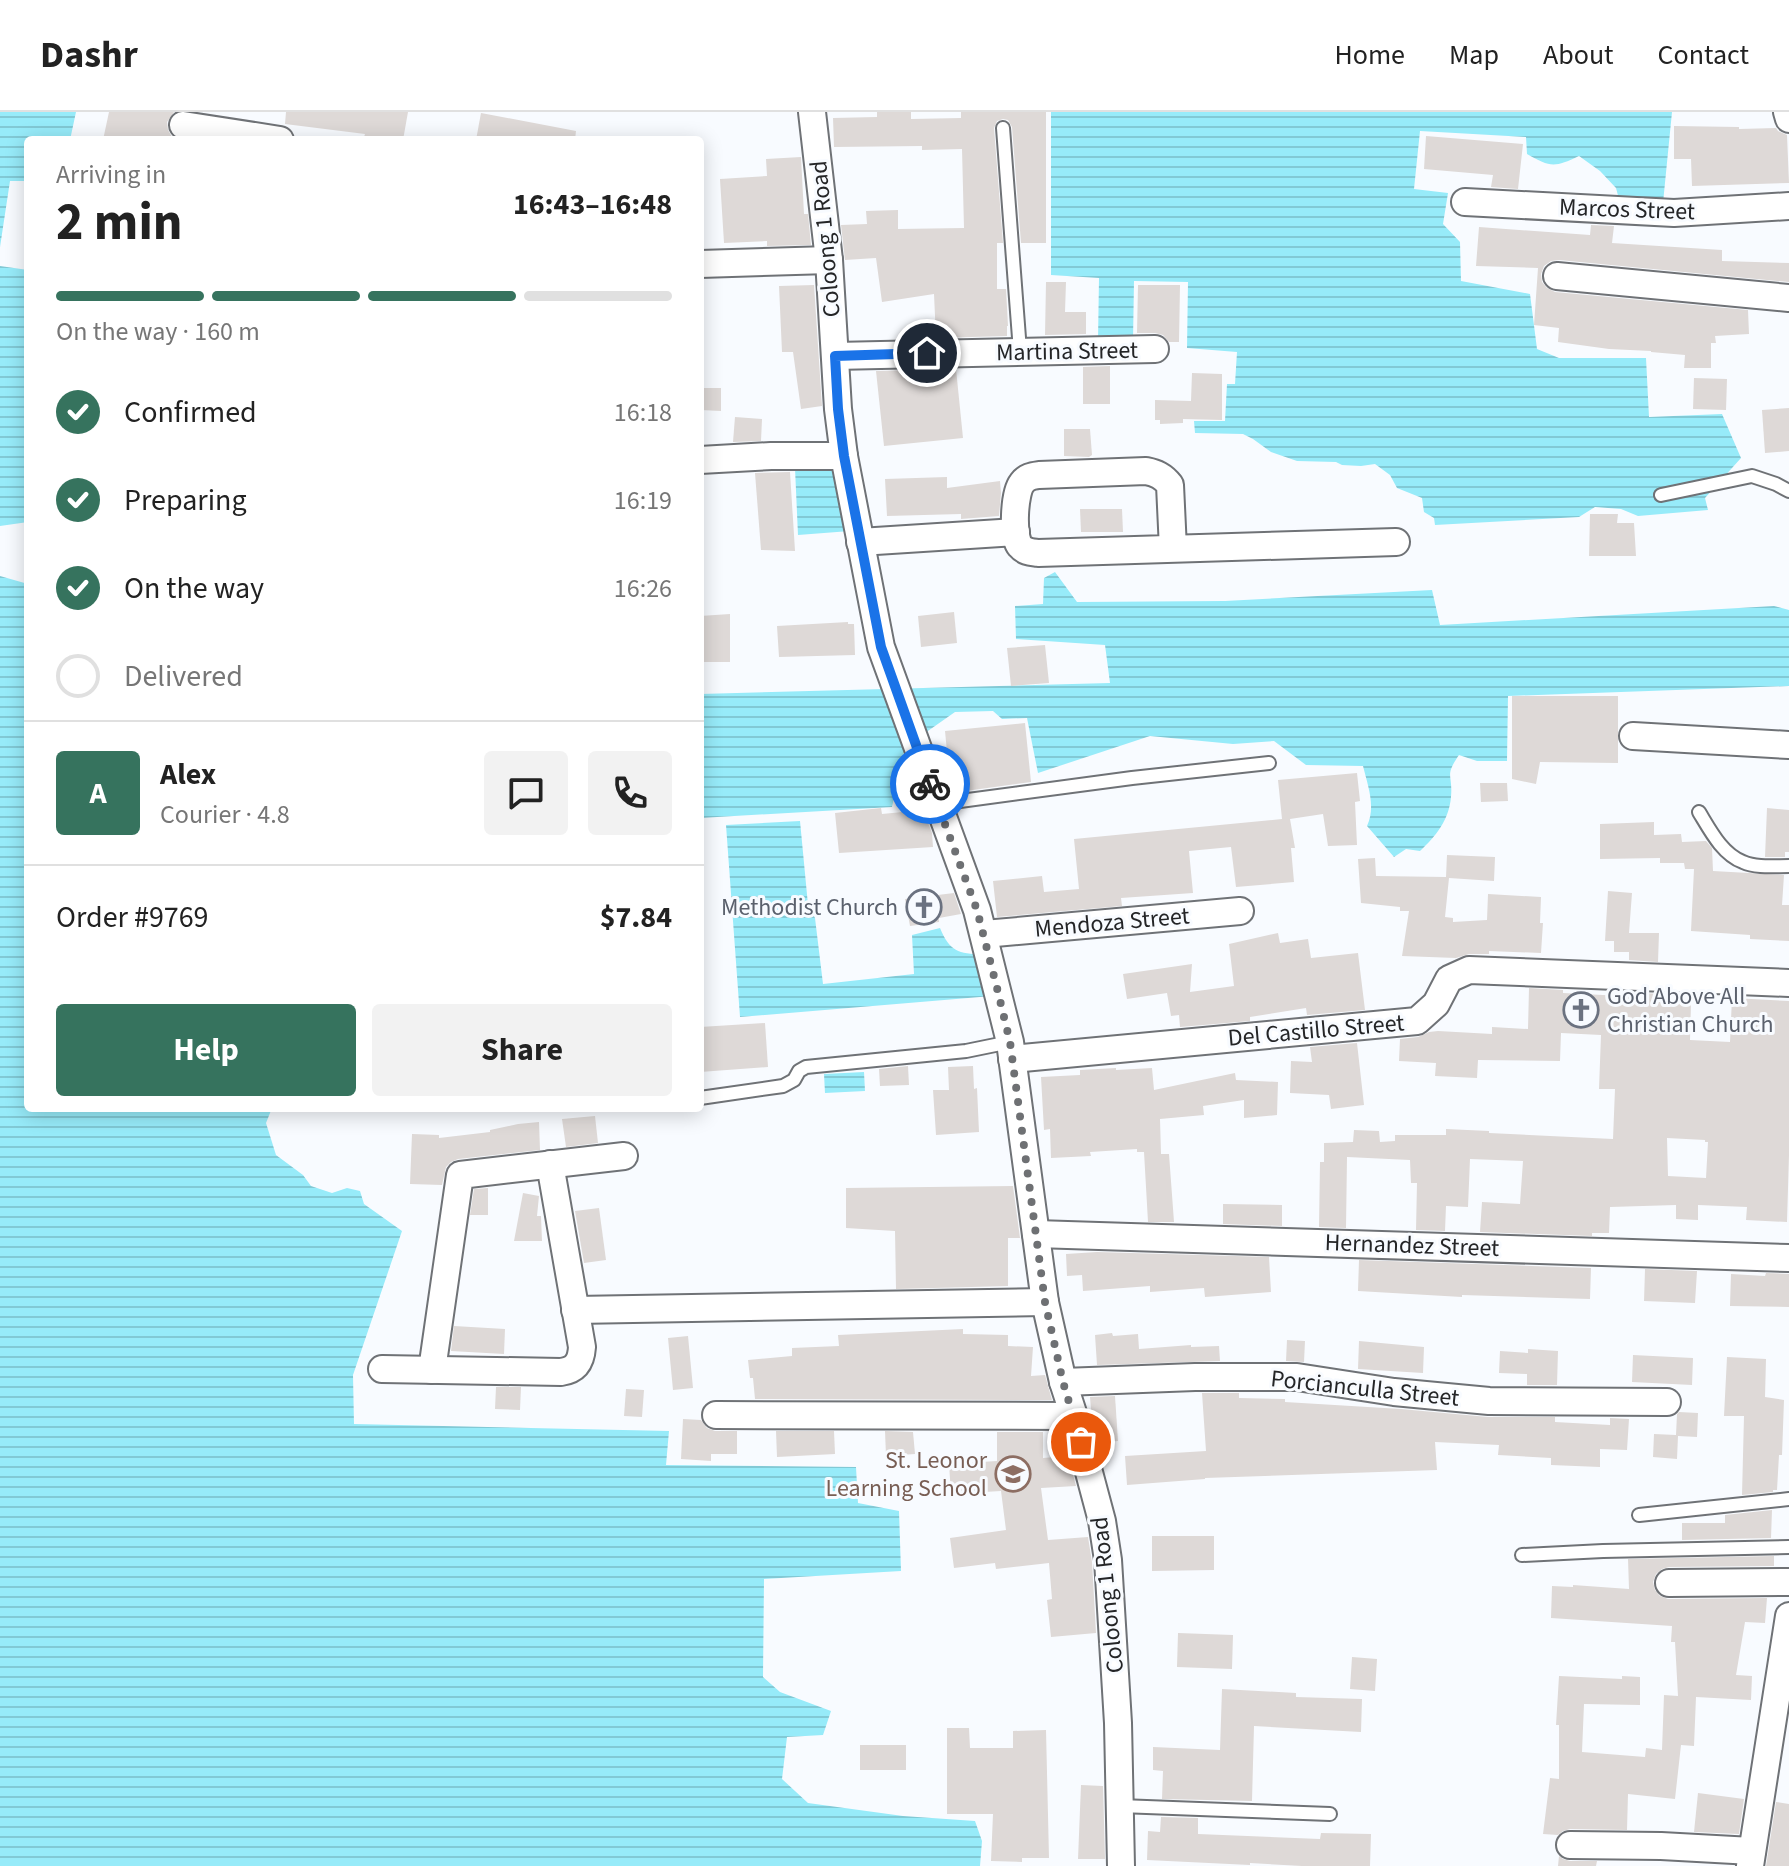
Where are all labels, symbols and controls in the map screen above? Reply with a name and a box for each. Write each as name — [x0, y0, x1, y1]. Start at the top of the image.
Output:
text: Dashr — [40, 28, 138, 82]
text: Home — [1334, 35, 1405, 75]
text: Map — [1449, 35, 1499, 75]
text: About — [1543, 35, 1614, 75]
text: Contact — [1658, 35, 1749, 75]
text: Arriving in — [56, 156, 166, 193]
street label: Coloong 1 Road — [801, 159, 850, 319]
text: 16:43–16:48 — [513, 183, 672, 226]
text: 2 min — [56, 186, 183, 260]
street label: Marcos Street — [1558, 190, 1696, 229]
text: On the way · 160 m — [56, 313, 260, 350]
pin — [893, 319, 961, 387]
icon: home — [905, 331, 949, 375]
street label: Martina Street — [996, 333, 1138, 370]
icon: check — [56, 390, 100, 434]
text: Confirmed — [124, 391, 257, 434]
text: 16:18 — [614, 394, 672, 431]
icon: check — [56, 478, 100, 522]
text: Preparing — [124, 479, 247, 522]
text: 16:19 — [614, 482, 672, 519]
icon: check — [56, 566, 100, 610]
text: On the way — [124, 567, 264, 610]
text: 16:26 — [614, 570, 672, 607]
text: Delivered — [124, 655, 243, 698]
courier — [890, 744, 970, 824]
button: chat — [484, 751, 568, 835]
button: phone — [588, 751, 672, 835]
text: Alex — [160, 753, 216, 796]
icon: bike — [908, 762, 952, 806]
text: A — [89, 772, 107, 815]
text: Courier · 4.8 — [160, 796, 290, 833]
church icon: Methodist Church — [905, 888, 943, 926]
place label: Methodist Church — [721, 890, 898, 925]
text: Order #9769 — [56, 896, 209, 939]
text: $7.84 — [600, 896, 672, 939]
street label: Mendoza Street — [1033, 898, 1191, 947]
place label: God Above All Christian Church — [1607, 979, 1774, 1042]
church icon: God Above All Christian Church — [1562, 991, 1600, 1029]
button: Help — [56, 1004, 356, 1096]
button: Share — [372, 1004, 672, 1096]
street label: Del Castillo Street — [1226, 1005, 1406, 1056]
street label: Hernandez Street — [1324, 1225, 1500, 1266]
street label: Porcianculla Street — [1269, 1361, 1461, 1416]
pin — [1047, 1408, 1115, 1476]
icon: bag — [1059, 1420, 1103, 1464]
place label: St. Leonor Learning School — [826, 1443, 988, 1506]
school or university icon: St. Leonor Learning School — [994, 1455, 1032, 1493]
street label: Coloong 1 Road — [1082, 1515, 1133, 1675]

